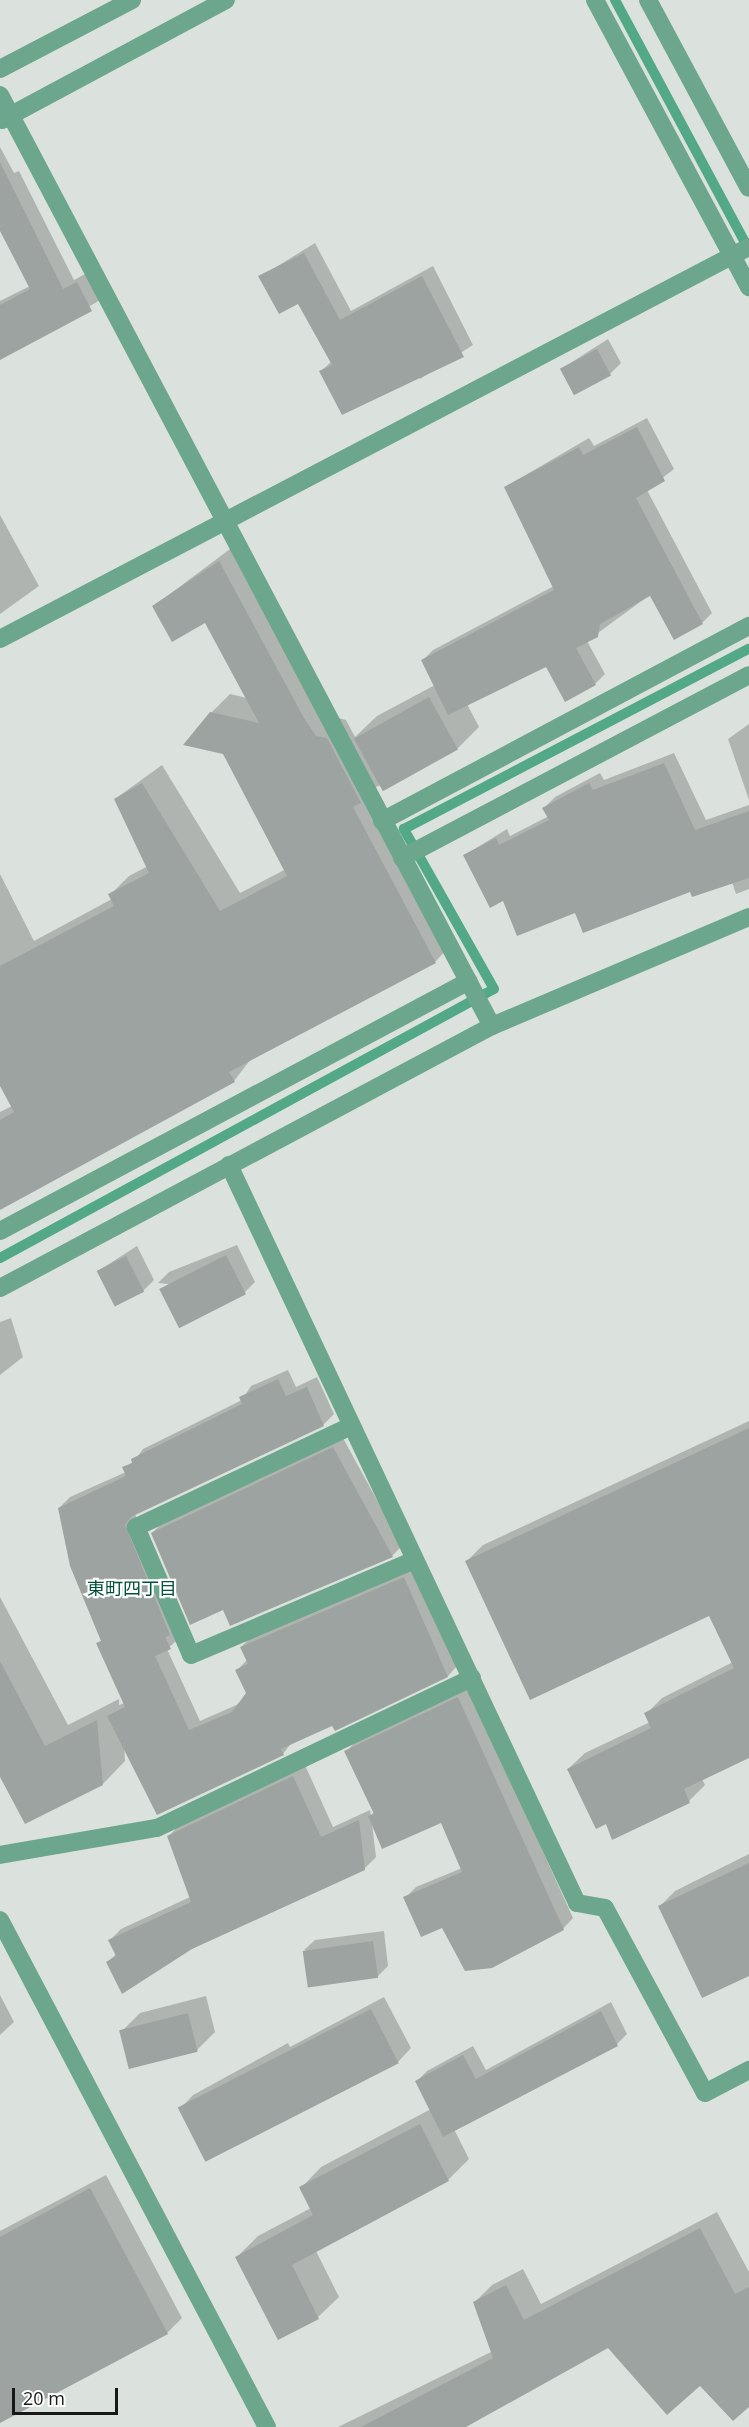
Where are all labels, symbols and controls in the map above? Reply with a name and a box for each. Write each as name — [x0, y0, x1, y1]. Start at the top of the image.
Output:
district label: 東町四丁目 — [87, 1577, 177, 1599]
scale bar — [15, 2376, 122, 2414]
text: 20 m — [23, 2386, 65, 2410]

